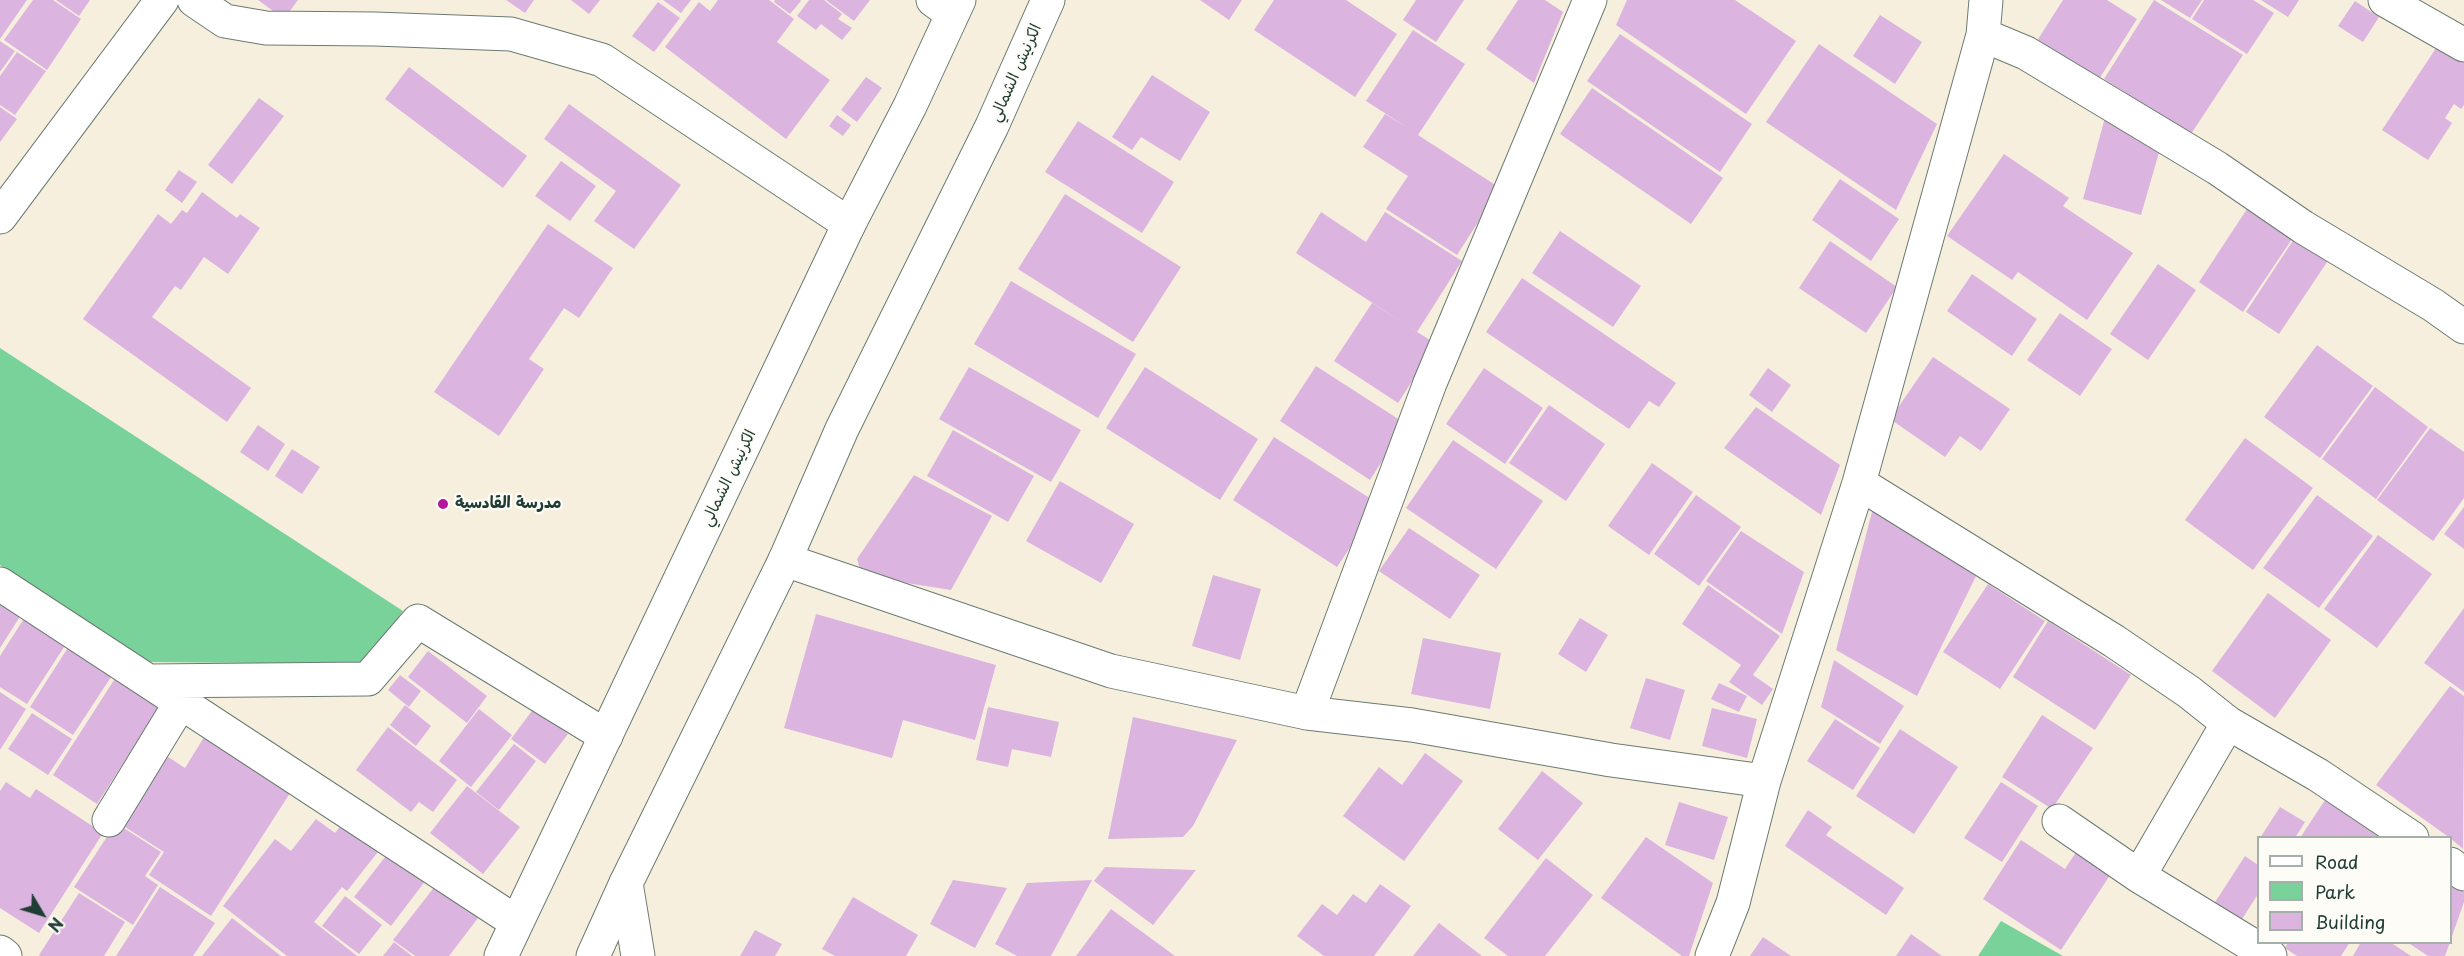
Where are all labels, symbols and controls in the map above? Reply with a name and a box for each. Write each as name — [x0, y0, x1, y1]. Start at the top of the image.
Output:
street label: الكرنيش الشمالي — [986, 21, 1046, 125]
street label: الكرنيش الشمالي — [697, 427, 761, 529]
place label: مدرسة القادسية — [455, 494, 561, 514]
marker: مدرسة القادسية — [436, 497, 450, 511]
legend — [2257, 836, 2452, 944]
text: Road — [2315, 848, 2359, 875]
text: Park — [2315, 878, 2355, 905]
north arrow — [12, 884, 72, 944]
text: Building — [2315, 908, 2385, 935]
text: N — [43, 913, 70, 937]

